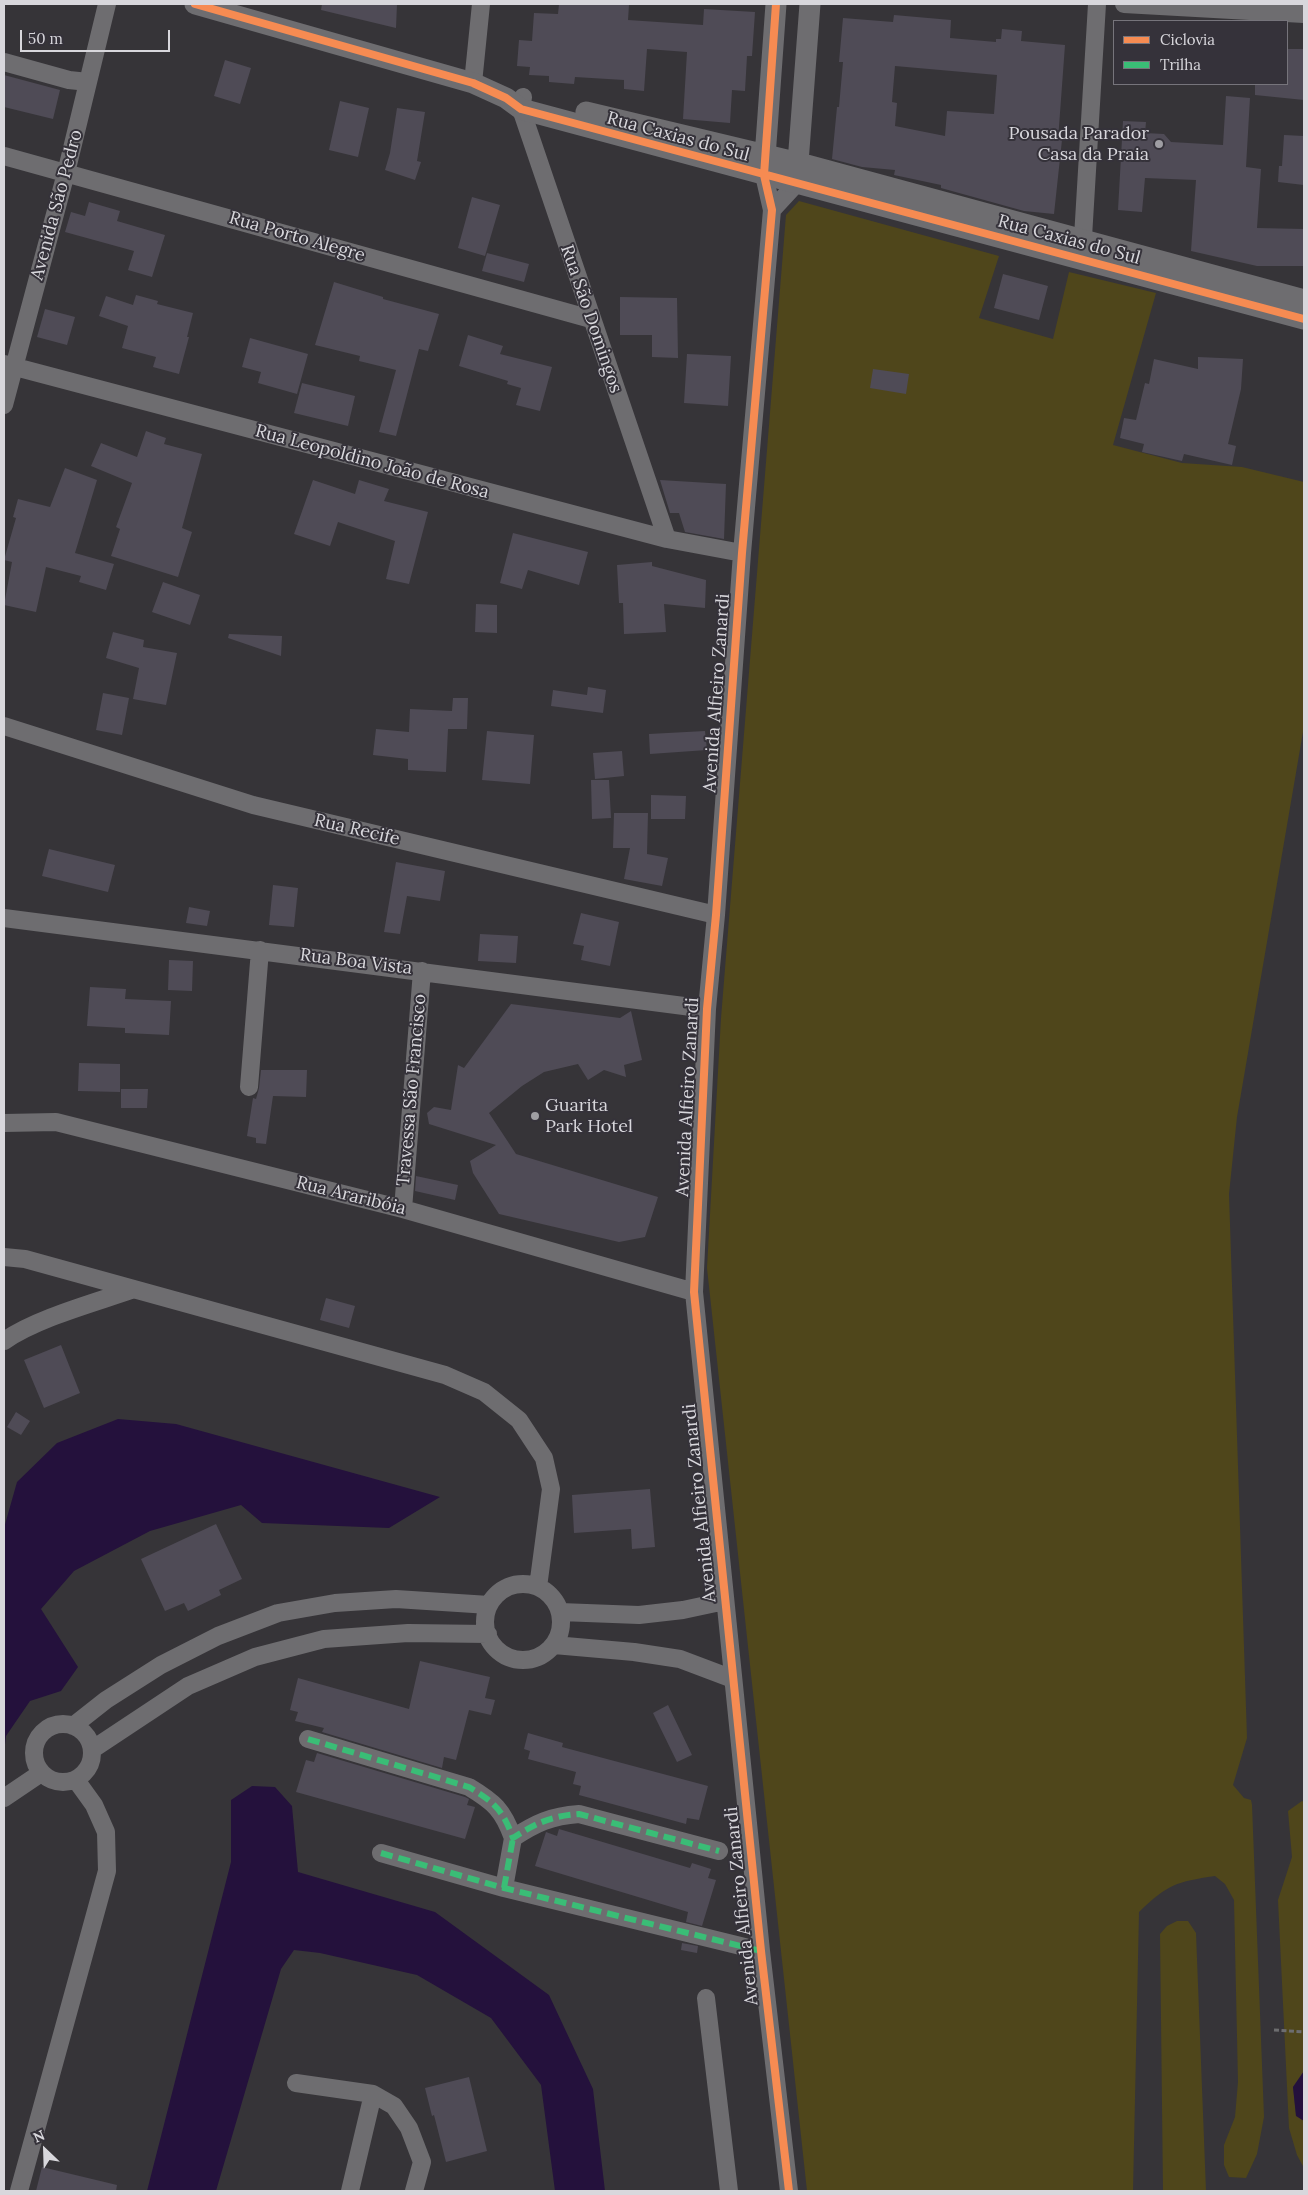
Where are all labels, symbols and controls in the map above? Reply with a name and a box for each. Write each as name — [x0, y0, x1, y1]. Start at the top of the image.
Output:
scale bar — [22, 20, 172, 52]
legend — [1113, 20, 1288, 85]
text: 50 m — [28, 29, 63, 48]
text: Ciclovia — [1160, 30, 1215, 49]
text: Trilha — [1160, 55, 1201, 74]
street label: Rua Caxias do Sul — [604, 108, 752, 166]
place label: Pousada Parador Casa da Praia — [1008, 123, 1149, 166]
street label: Avenida São Pedro — [27, 128, 87, 282]
marker: Pousada Parador Casa da Praia — [1153, 138, 1165, 150]
street label: Rua Porto Alegre — [226, 207, 368, 267]
street label: Rua Caxias do Sul — [995, 211, 1143, 269]
street label: Rua São Domingos — [555, 242, 627, 396]
street label: Rua Leopoldino João de Rosa — [253, 420, 491, 504]
street label: Avenida Alfieiro Zanardi — [699, 593, 735, 793]
street label: Rua Recife — [312, 810, 402, 850]
street label: Rua Boa Vista — [299, 944, 413, 980]
street label: Travessa São Francisco — [393, 993, 431, 1187]
street label: Avenida Alfieiro Zanardi — [672, 997, 704, 1197]
place label: Guarita Park Hotel — [545, 1095, 633, 1138]
marker: Guarita Park Hotel — [529, 1110, 541, 1122]
street label: Rua Araribóia — [294, 1172, 408, 1220]
street label: Avenida Alfieiro Zanardi — [679, 1403, 721, 1603]
street label: Avenida Alfieiro Zanardi — [721, 1806, 763, 2006]
north arrow — [20, 2125, 70, 2175]
text: N — [30, 2126, 47, 2147]

